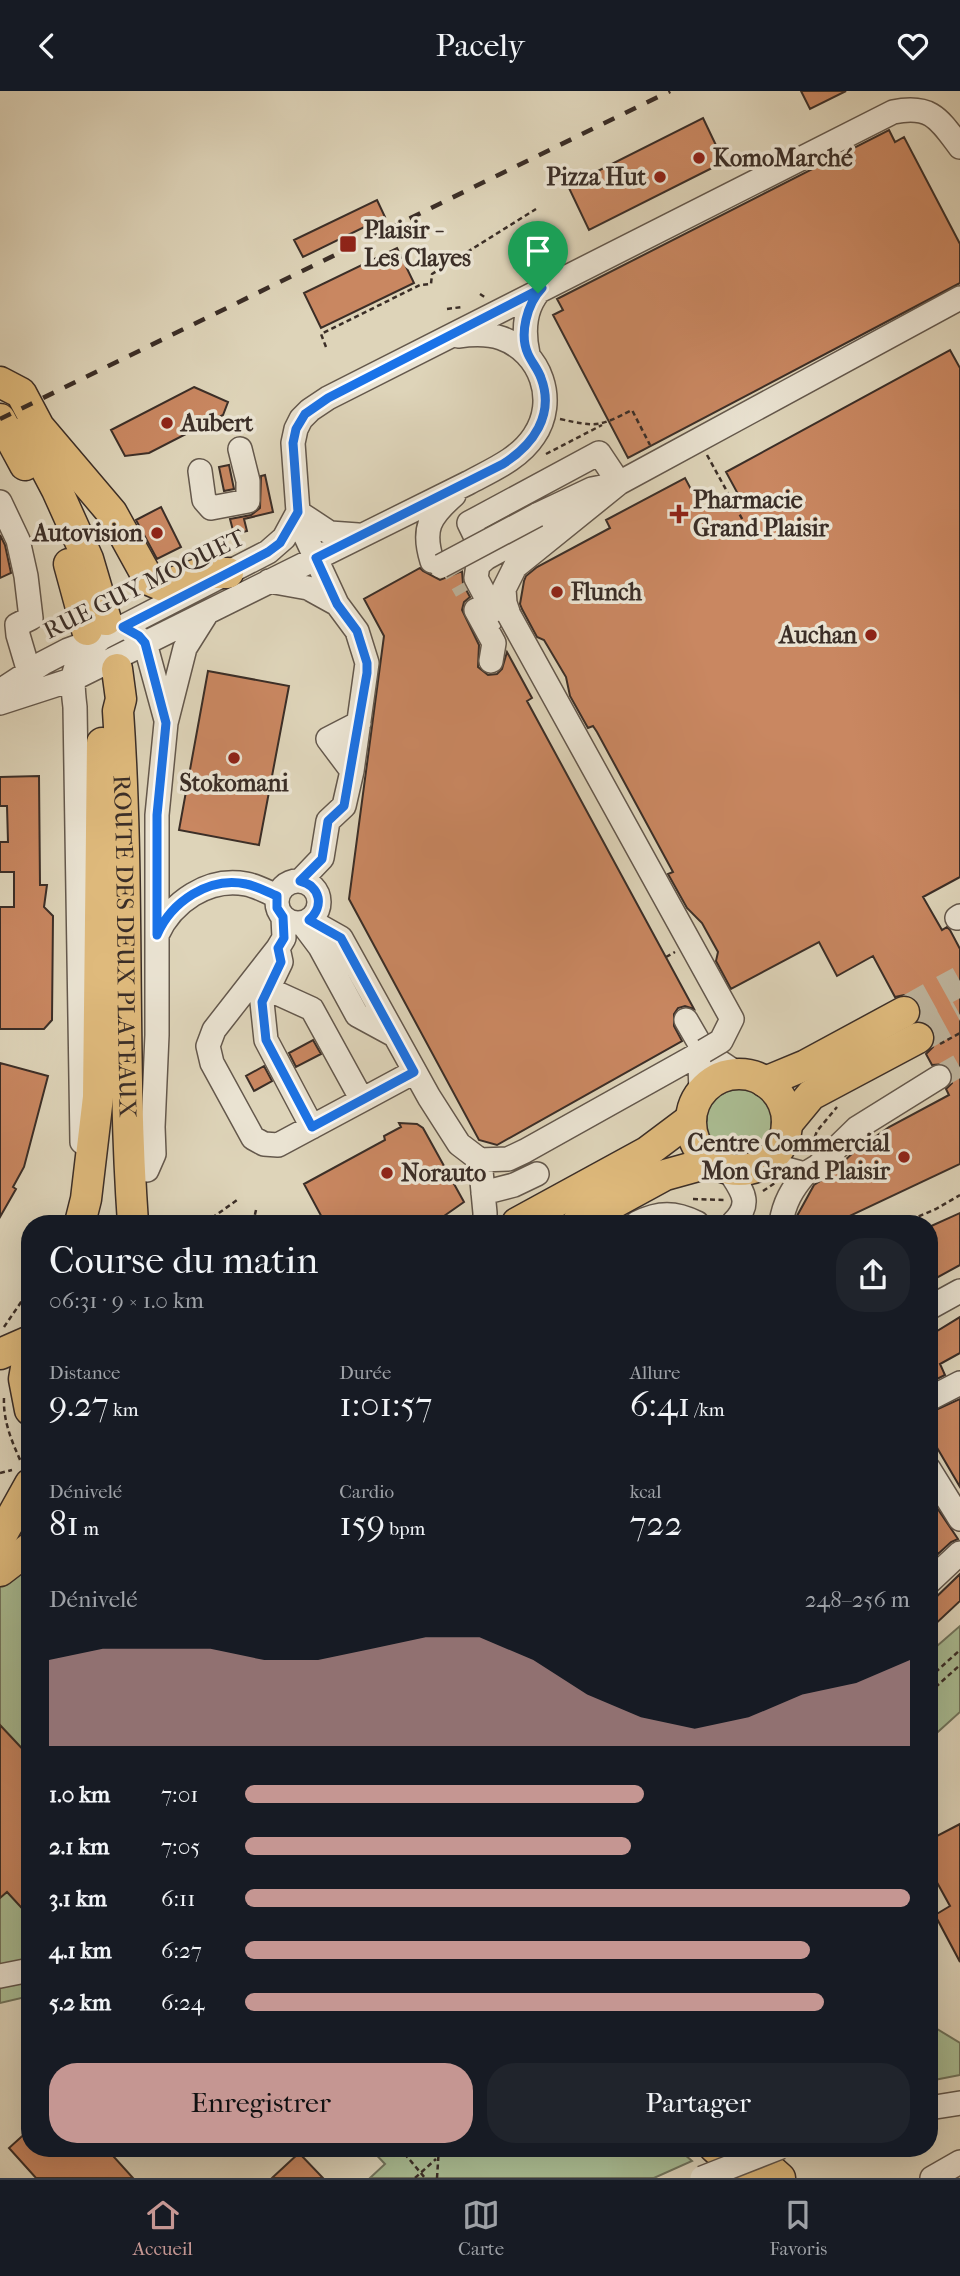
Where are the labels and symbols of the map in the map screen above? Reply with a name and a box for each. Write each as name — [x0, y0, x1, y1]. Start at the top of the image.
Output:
place label: KomoMarché — [713, 144, 853, 172]
marker: KomoMarché — [691, 150, 707, 166]
place label: Pizza Hut — [546, 163, 646, 191]
marker: Pizza Hut — [652, 169, 668, 185]
place label: Plaisir - Les Clayes — [364, 216, 471, 272]
pin — [508, 221, 568, 293]
marker: Plaisir - Les Clayes — [338, 234, 358, 254]
place label: Aubert — [179, 409, 254, 437]
marker: Aubert — [159, 415, 175, 431]
place label: Pharmacie Grand Plaisir — [693, 486, 830, 542]
marker: Pharmacie Grand Plaisir — [671, 506, 687, 522]
place label: Autovision — [31, 519, 144, 547]
street label: RUE GUY MOQUET — [39, 523, 250, 645]
marker: Autovision — [149, 525, 165, 541]
place label: Flunch — [570, 578, 642, 606]
marker: Flunch — [549, 584, 565, 600]
place label: Auchan — [777, 621, 858, 649]
marker: Auchan — [863, 627, 879, 643]
marker: Stokomani — [226, 750, 242, 766]
place label: Stokomani — [179, 769, 289, 797]
street label: ROUTE DES DEUX PLATEAUX — [108, 774, 142, 1118]
place label: Centre Commercial Mon Grand Plaisir — [687, 1129, 891, 1185]
marker: Centre Commercial Mon Grand Plaisir — [896, 1149, 912, 1165]
place label: Norauto — [401, 1159, 486, 1187]
marker: Norauto — [379, 1165, 395, 1181]

